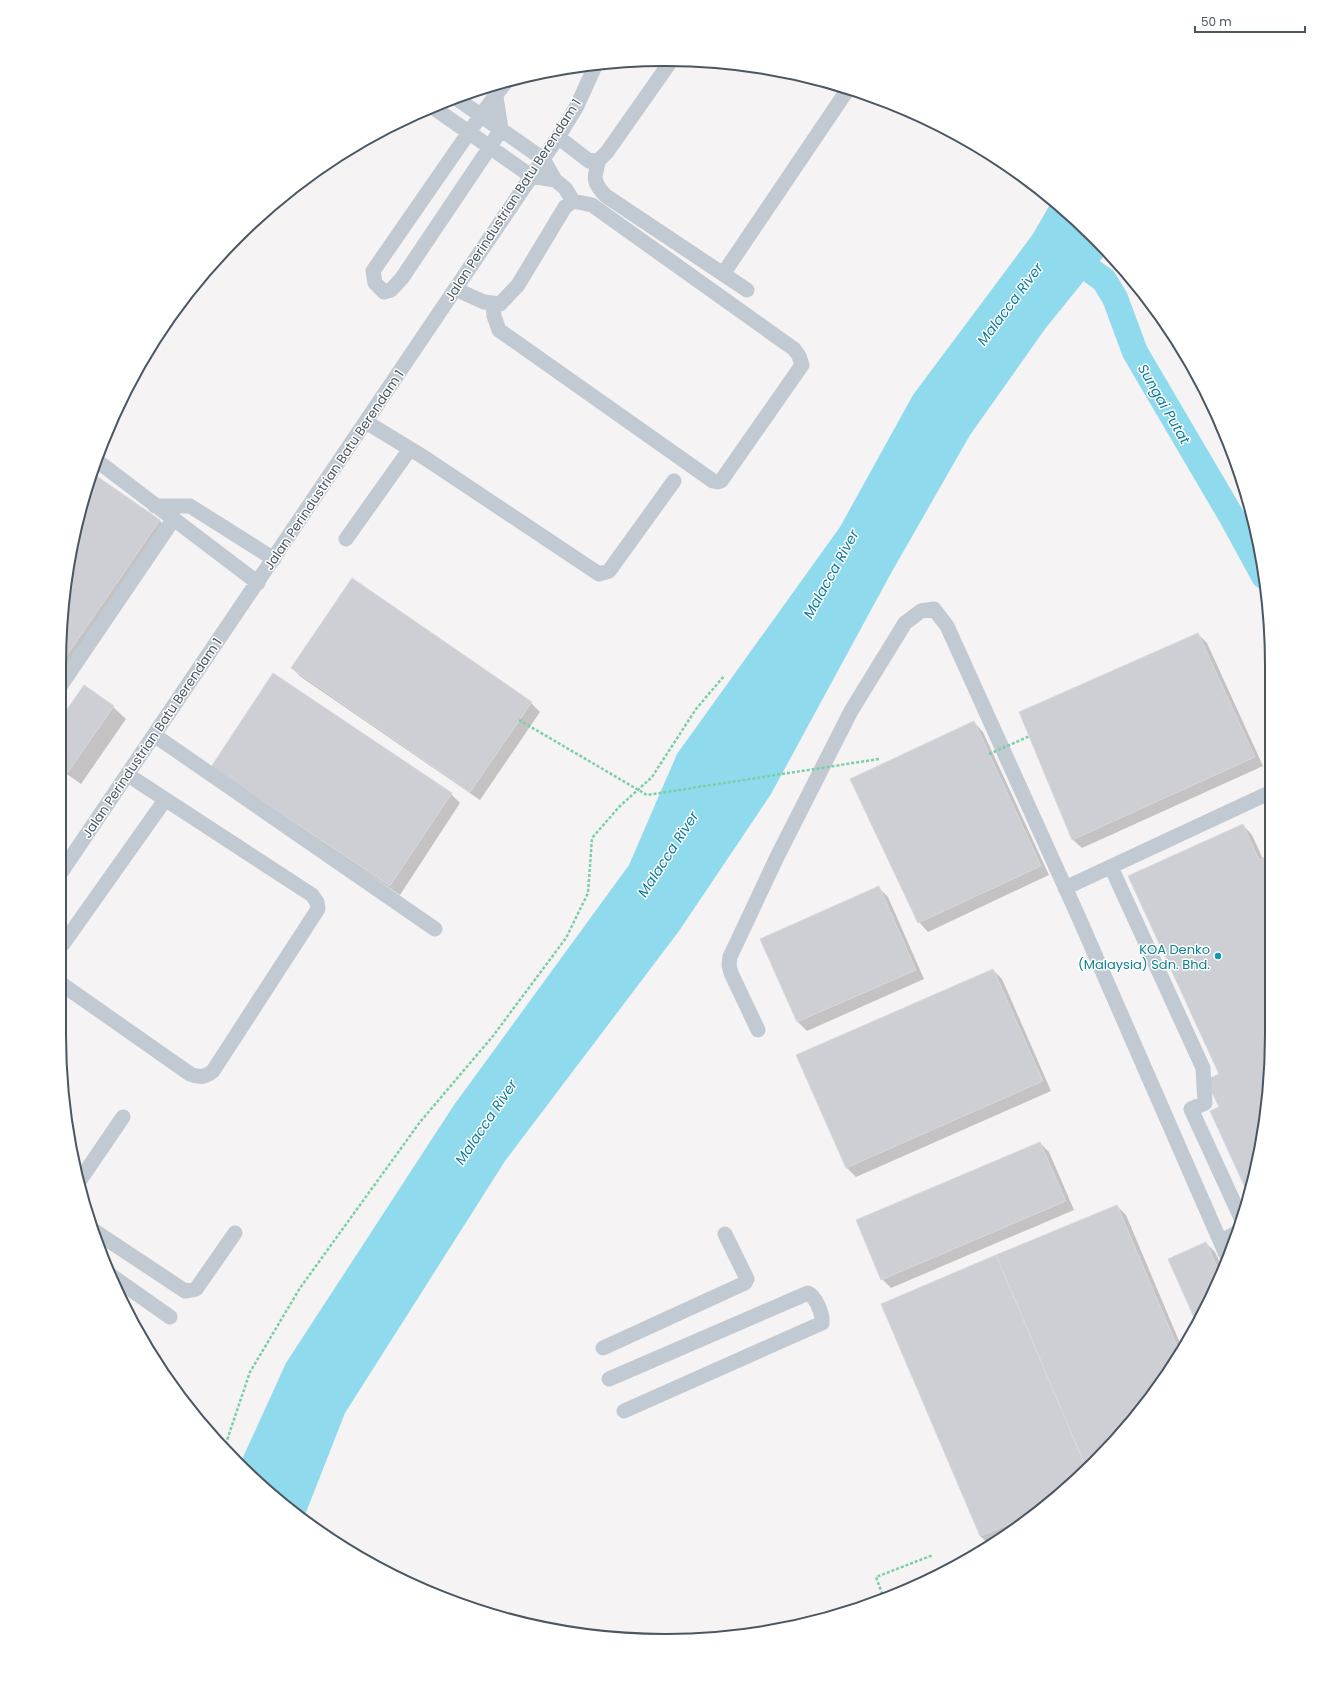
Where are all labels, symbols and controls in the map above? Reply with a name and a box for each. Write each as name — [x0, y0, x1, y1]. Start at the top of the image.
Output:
scale bar — [1195, 8, 1305, 34]
text: 50 m — [1201, 13, 1232, 30]
street label: Jalan Perindustrian Batu Berendam 1 — [440, 95, 586, 305]
water label: Malacca River — [972, 258, 1048, 349]
water label: Sungai Putat — [1133, 360, 1195, 448]
street label: Jalan Perindustrian Batu Berendam 1 — [260, 366, 408, 574]
water label: Malacca River — [798, 525, 864, 622]
street label: Jalan Perindustrian Batu Berendam 1 — [78, 634, 226, 842]
water label: Malacca River — [633, 806, 704, 901]
place label: KOA Denko (Malaysia) Sdn. Bhd. — [1078, 940, 1210, 974]
marker: KOA Denko (Malaysia) Sdn. Bhd. — [1213, 951, 1223, 961]
water label: Malacca River — [450, 1075, 522, 1169]

